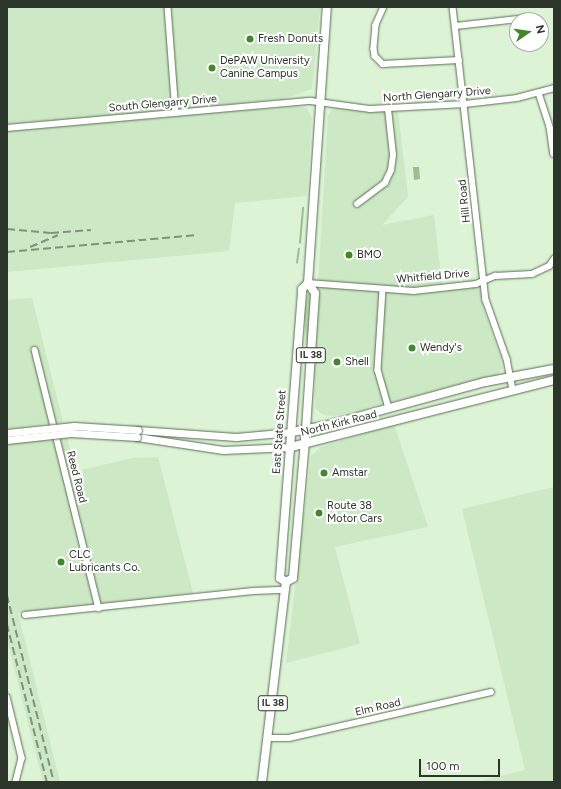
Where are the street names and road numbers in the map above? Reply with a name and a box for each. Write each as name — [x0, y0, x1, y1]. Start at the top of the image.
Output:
street label: North Glengarry Drive — [383, 85, 491, 105]
street label: South Glengarry Drive — [108, 93, 218, 115]
street label: Hill Road — [456, 179, 474, 223]
street label: Whitfield Drive — [396, 267, 470, 287]
road number: IL 38 — [295, 347, 327, 363]
street label: East State Street — [270, 390, 290, 474]
street label: North Kirk Road — [300, 408, 378, 440]
street label: Reed Road — [63, 450, 89, 504]
road number: IL 38 — [257, 695, 289, 711]
street label: Elm Road — [354, 696, 402, 720]

